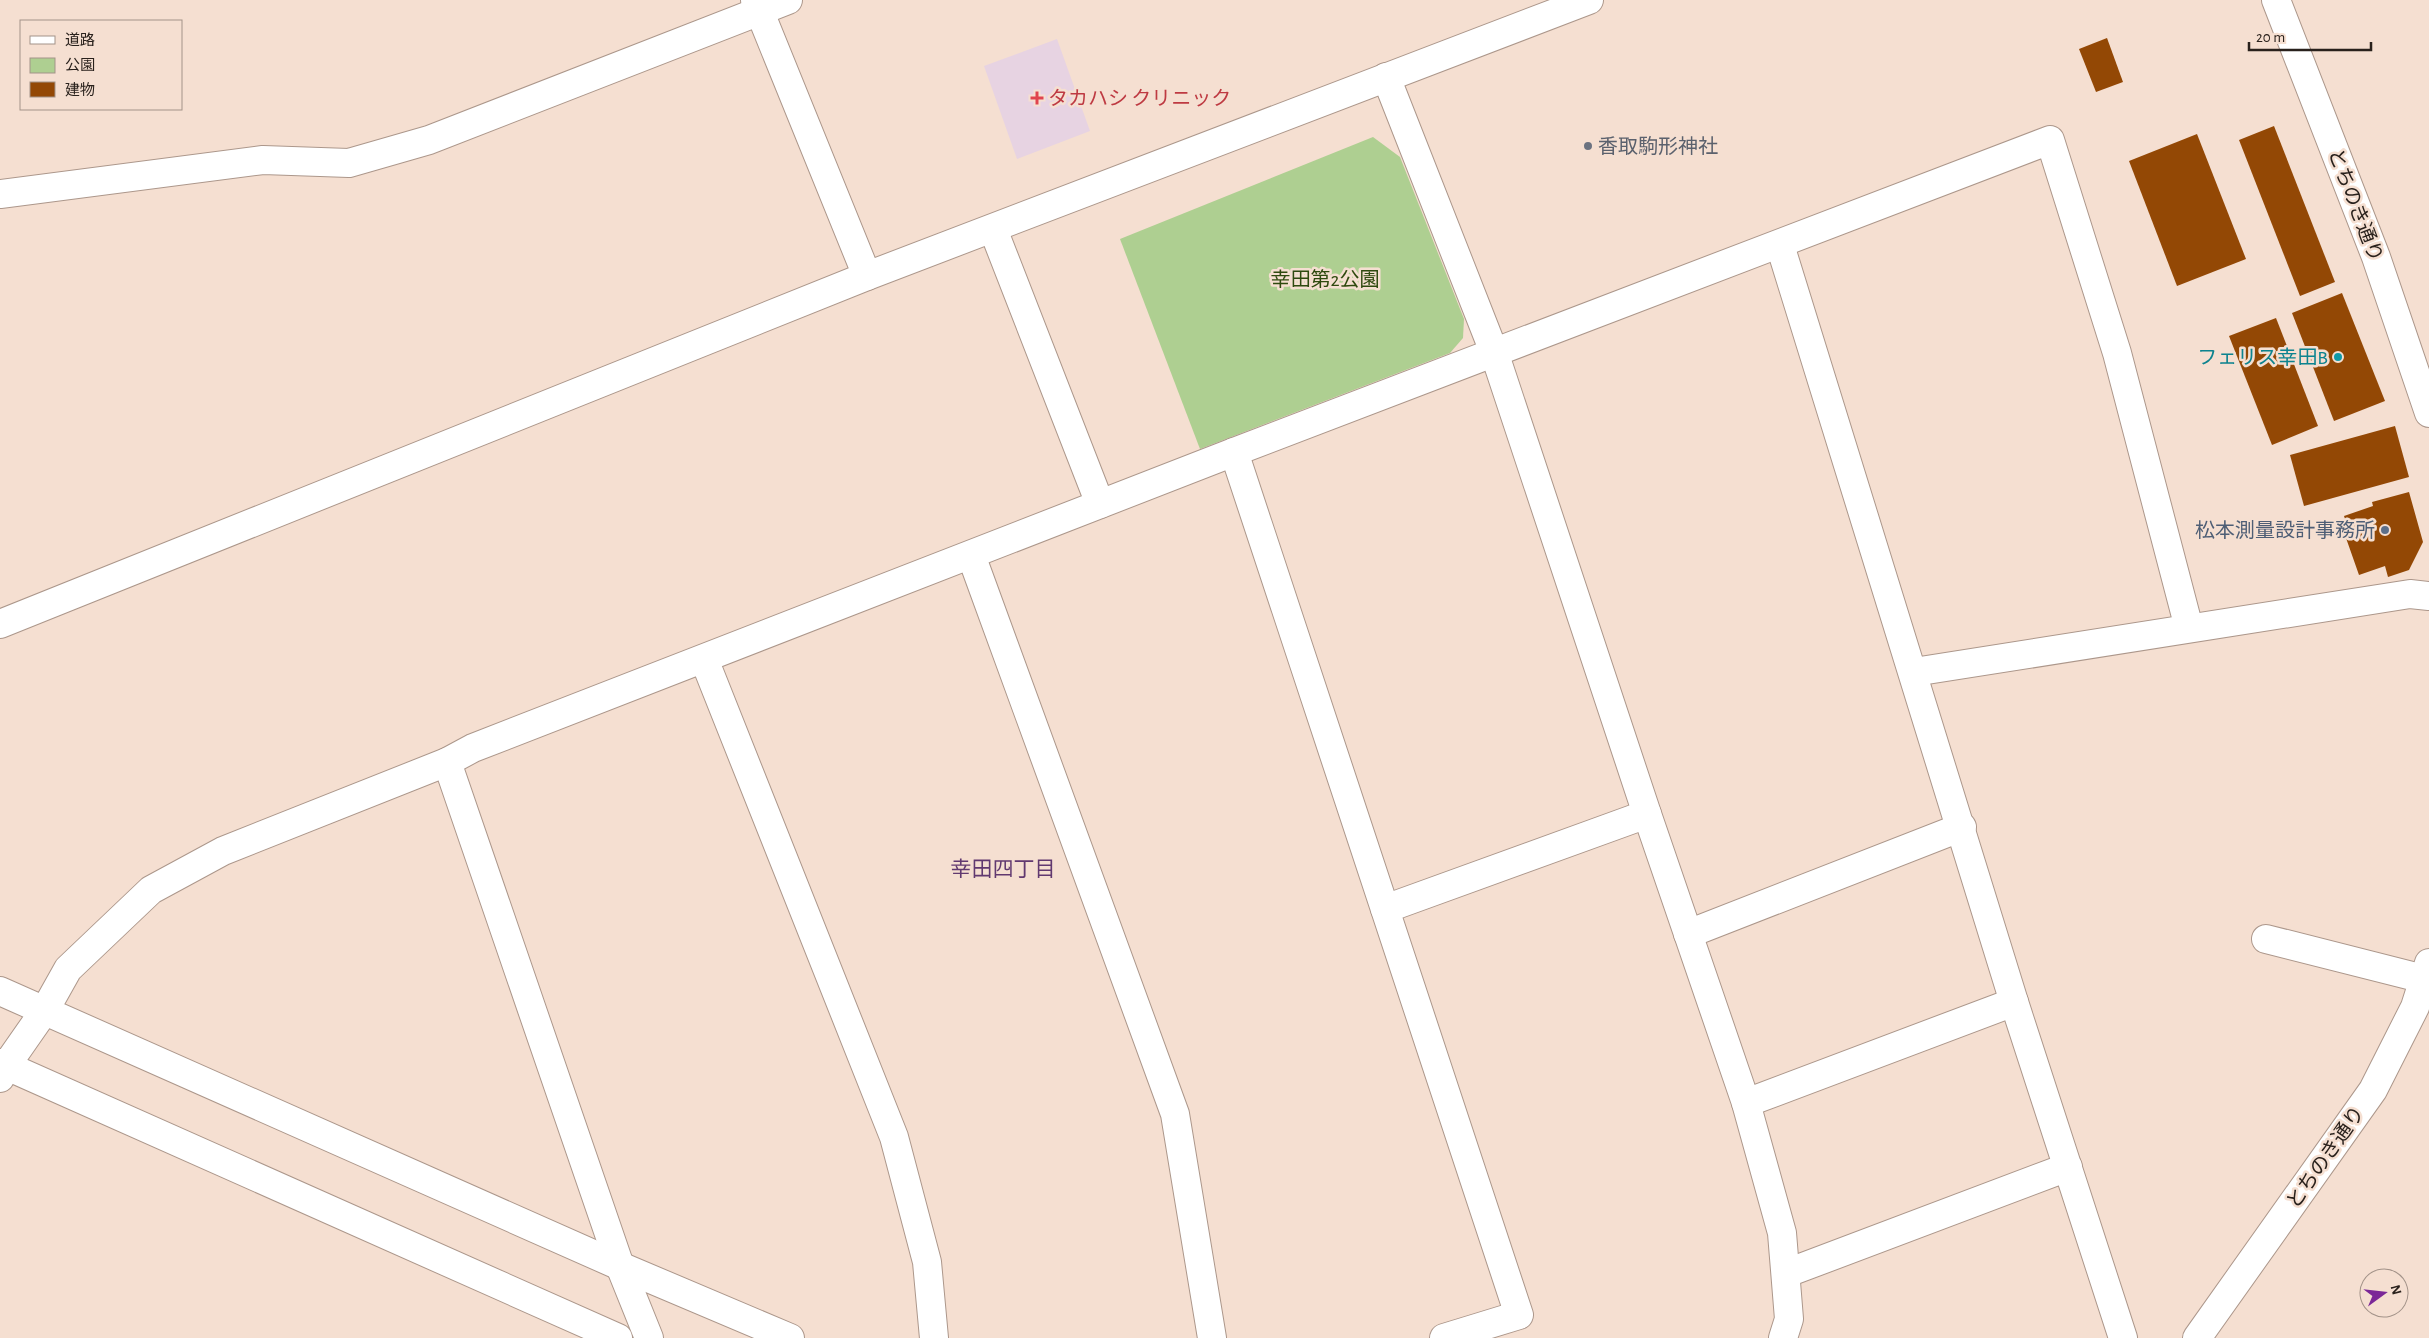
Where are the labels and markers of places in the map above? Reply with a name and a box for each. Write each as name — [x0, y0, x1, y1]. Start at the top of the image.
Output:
place label: タカハシ クリニック — [1048, 88, 1231, 109]
marker: タカハシ クリニック — [1030, 91, 1044, 105]
place label: 香取駒形神社 — [1598, 136, 1718, 157]
marker: 香取駒形神社 — [1582, 140, 1594, 152]
place label: フェリス幸田B — [2197, 347, 2328, 368]
marker: フェリス幸田B — [2332, 351, 2344, 363]
place label: 松本測量設計事務所 — [2195, 519, 2375, 541]
marker: 松本測量設計事務所 — [2379, 524, 2391, 536]

